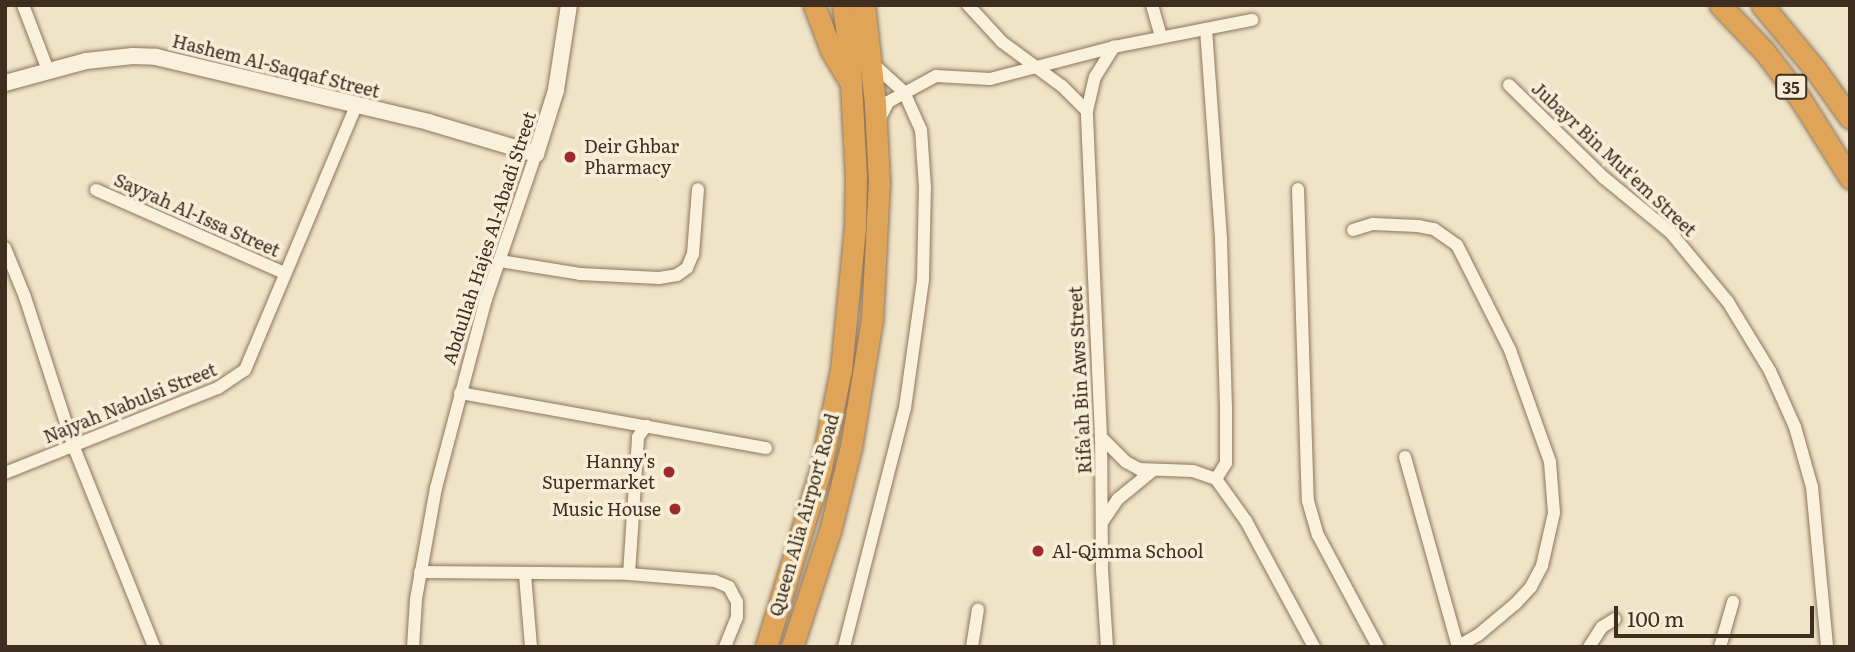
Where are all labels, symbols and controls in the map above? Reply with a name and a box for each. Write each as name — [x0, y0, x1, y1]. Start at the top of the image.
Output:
street label: Hashem Al-Saqqaf Street — [170, 30, 382, 102]
road number: 35 — [1774, 74, 1809, 100]
street label: Jubayr Bin Mut'em Street — [1527, 77, 1701, 241]
street label: Abdullah Hajes Al-Abadi Street — [438, 109, 540, 367]
place label: Deir Ghbar Pharmacy — [584, 136, 679, 178]
marker: Deir Ghbar Pharmacy — [562, 149, 578, 165]
street label: Sayyah Al-Issa Street — [111, 169, 283, 261]
street label: Rifa'ah Bin Aws Street — [1064, 286, 1096, 474]
street label: Najyah Nabulsi Street — [40, 358, 220, 448]
street label: Queen Alia Airport Road — [765, 411, 843, 619]
place label: Hanny's Supermarket — [542, 451, 655, 494]
marker: Hanny's Supermarket — [661, 464, 677, 480]
place label: Music House — [551, 498, 661, 520]
marker: Music House — [667, 501, 683, 517]
place label: Al-Qimma School — [1052, 540, 1204, 562]
marker: Al-Qimma School — [1030, 543, 1046, 559]
scale bar — [1617, 592, 1816, 636]
text: 100 m — [1627, 602, 1684, 633]

